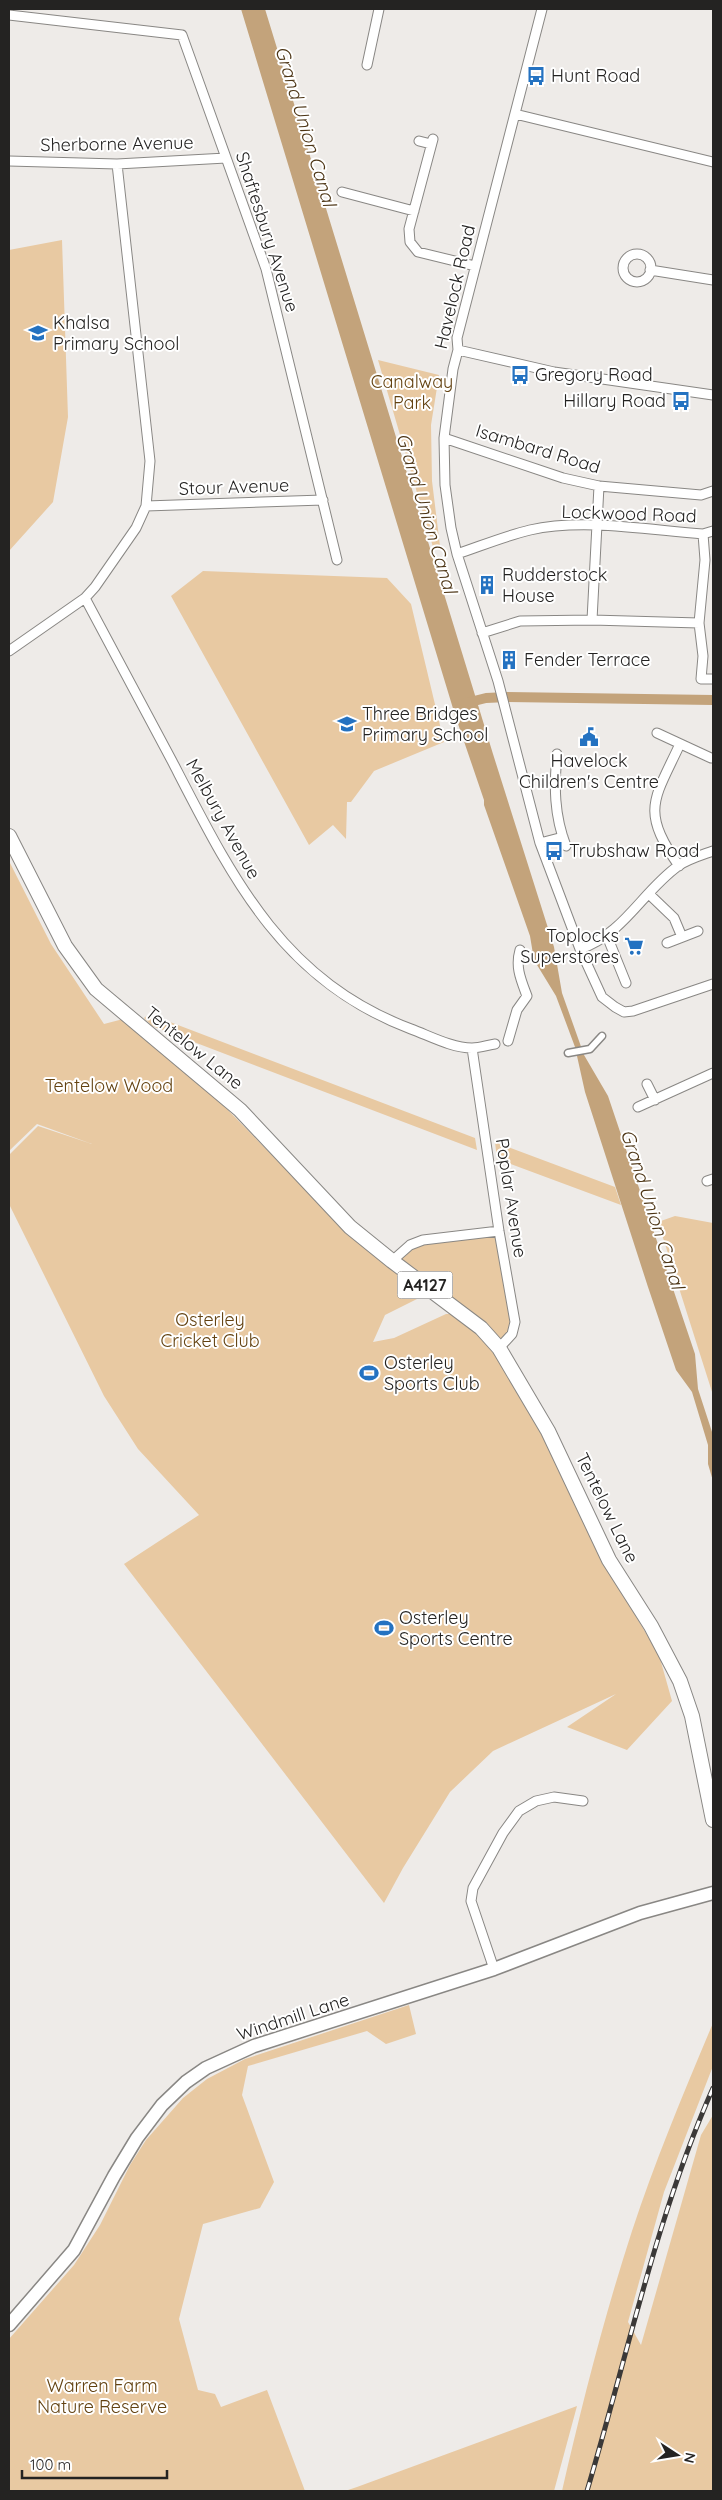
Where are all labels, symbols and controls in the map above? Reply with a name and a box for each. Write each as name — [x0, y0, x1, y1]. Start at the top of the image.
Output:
water label: Grand Union Canal — [270, 43, 343, 212]
place label: Hunt Road — [551, 64, 640, 87]
bus stop icon: Hunt Road — [525, 65, 547, 87]
street label: Sherborne Avenue — [40, 131, 194, 156]
street label: Shaftesbury Avenue — [231, 149, 304, 315]
street label: Havelock Road — [429, 223, 480, 351]
place label: Khalsa Primary School — [53, 311, 179, 355]
school or university icon: Khalsa Primary School — [27, 322, 49, 344]
place label: Gregory Road — [535, 363, 653, 386]
bus stop icon: Gregory Road — [509, 364, 531, 386]
park label: Canalway Park — [371, 370, 453, 414]
place label: Hillary Road — [563, 389, 666, 412]
bus stop icon: Hillary Road — [670, 390, 692, 412]
street label: Isambard Road — [473, 419, 603, 478]
water label: Grand Union Canal — [391, 430, 464, 599]
street label: Stour Avenue — [178, 473, 290, 500]
street label: Lockwood Road — [561, 500, 697, 527]
place label: Rudderstock House — [502, 563, 607, 607]
building icon: Rudderstock House — [476, 574, 498, 596]
place label: Fender Terrace — [524, 648, 650, 671]
building icon: Fender Terrace — [498, 649, 520, 671]
place label: Three Bridges Primary School — [362, 702, 488, 746]
school or university icon: Three Bridges Primary School — [336, 713, 358, 735]
public building icon: Havelock Children's Centre — [578, 726, 600, 748]
place label: Havelock Children's Centre — [519, 749, 659, 793]
street label: Melbury Avenue — [181, 755, 266, 883]
place label: Trubshaw Road — [569, 839, 699, 862]
bus stop icon: Trubshaw Road — [543, 840, 565, 862]
place label: Toplocks Superstores — [520, 924, 619, 968]
supermarket icon: Toplocks Superstores — [623, 935, 645, 957]
street label: Tentelow Lane — [141, 1001, 248, 1094]
park label: Tentelow Wood — [45, 1074, 173, 1097]
water label: Grand Union Canal — [616, 1126, 691, 1294]
street label: Poplar Avenue — [491, 1136, 532, 1259]
road number: A4127 — [398, 1272, 452, 1298]
park label: Osterley Cricket Club — [160, 1308, 260, 1352]
place label: Osterley Sports Club — [384, 1351, 480, 1395]
sports icon: Osterley Sports Club — [358, 1362, 380, 1384]
street label: Tentelow Lane — [571, 1449, 644, 1567]
place label: Osterley Sports Centre — [399, 1606, 513, 1650]
sports icon: Osterley Sports Centre — [373, 1617, 395, 1639]
street label: Windmill Lane — [234, 1987, 352, 2046]
park label: Warren Farm Nature Reserve — [37, 2374, 167, 2418]
north arrow — [652, 2430, 702, 2480]
scale bar — [22, 2448, 168, 2480]
text: N — [680, 2451, 700, 2465]
text: 100 m — [30, 2455, 71, 2474]

